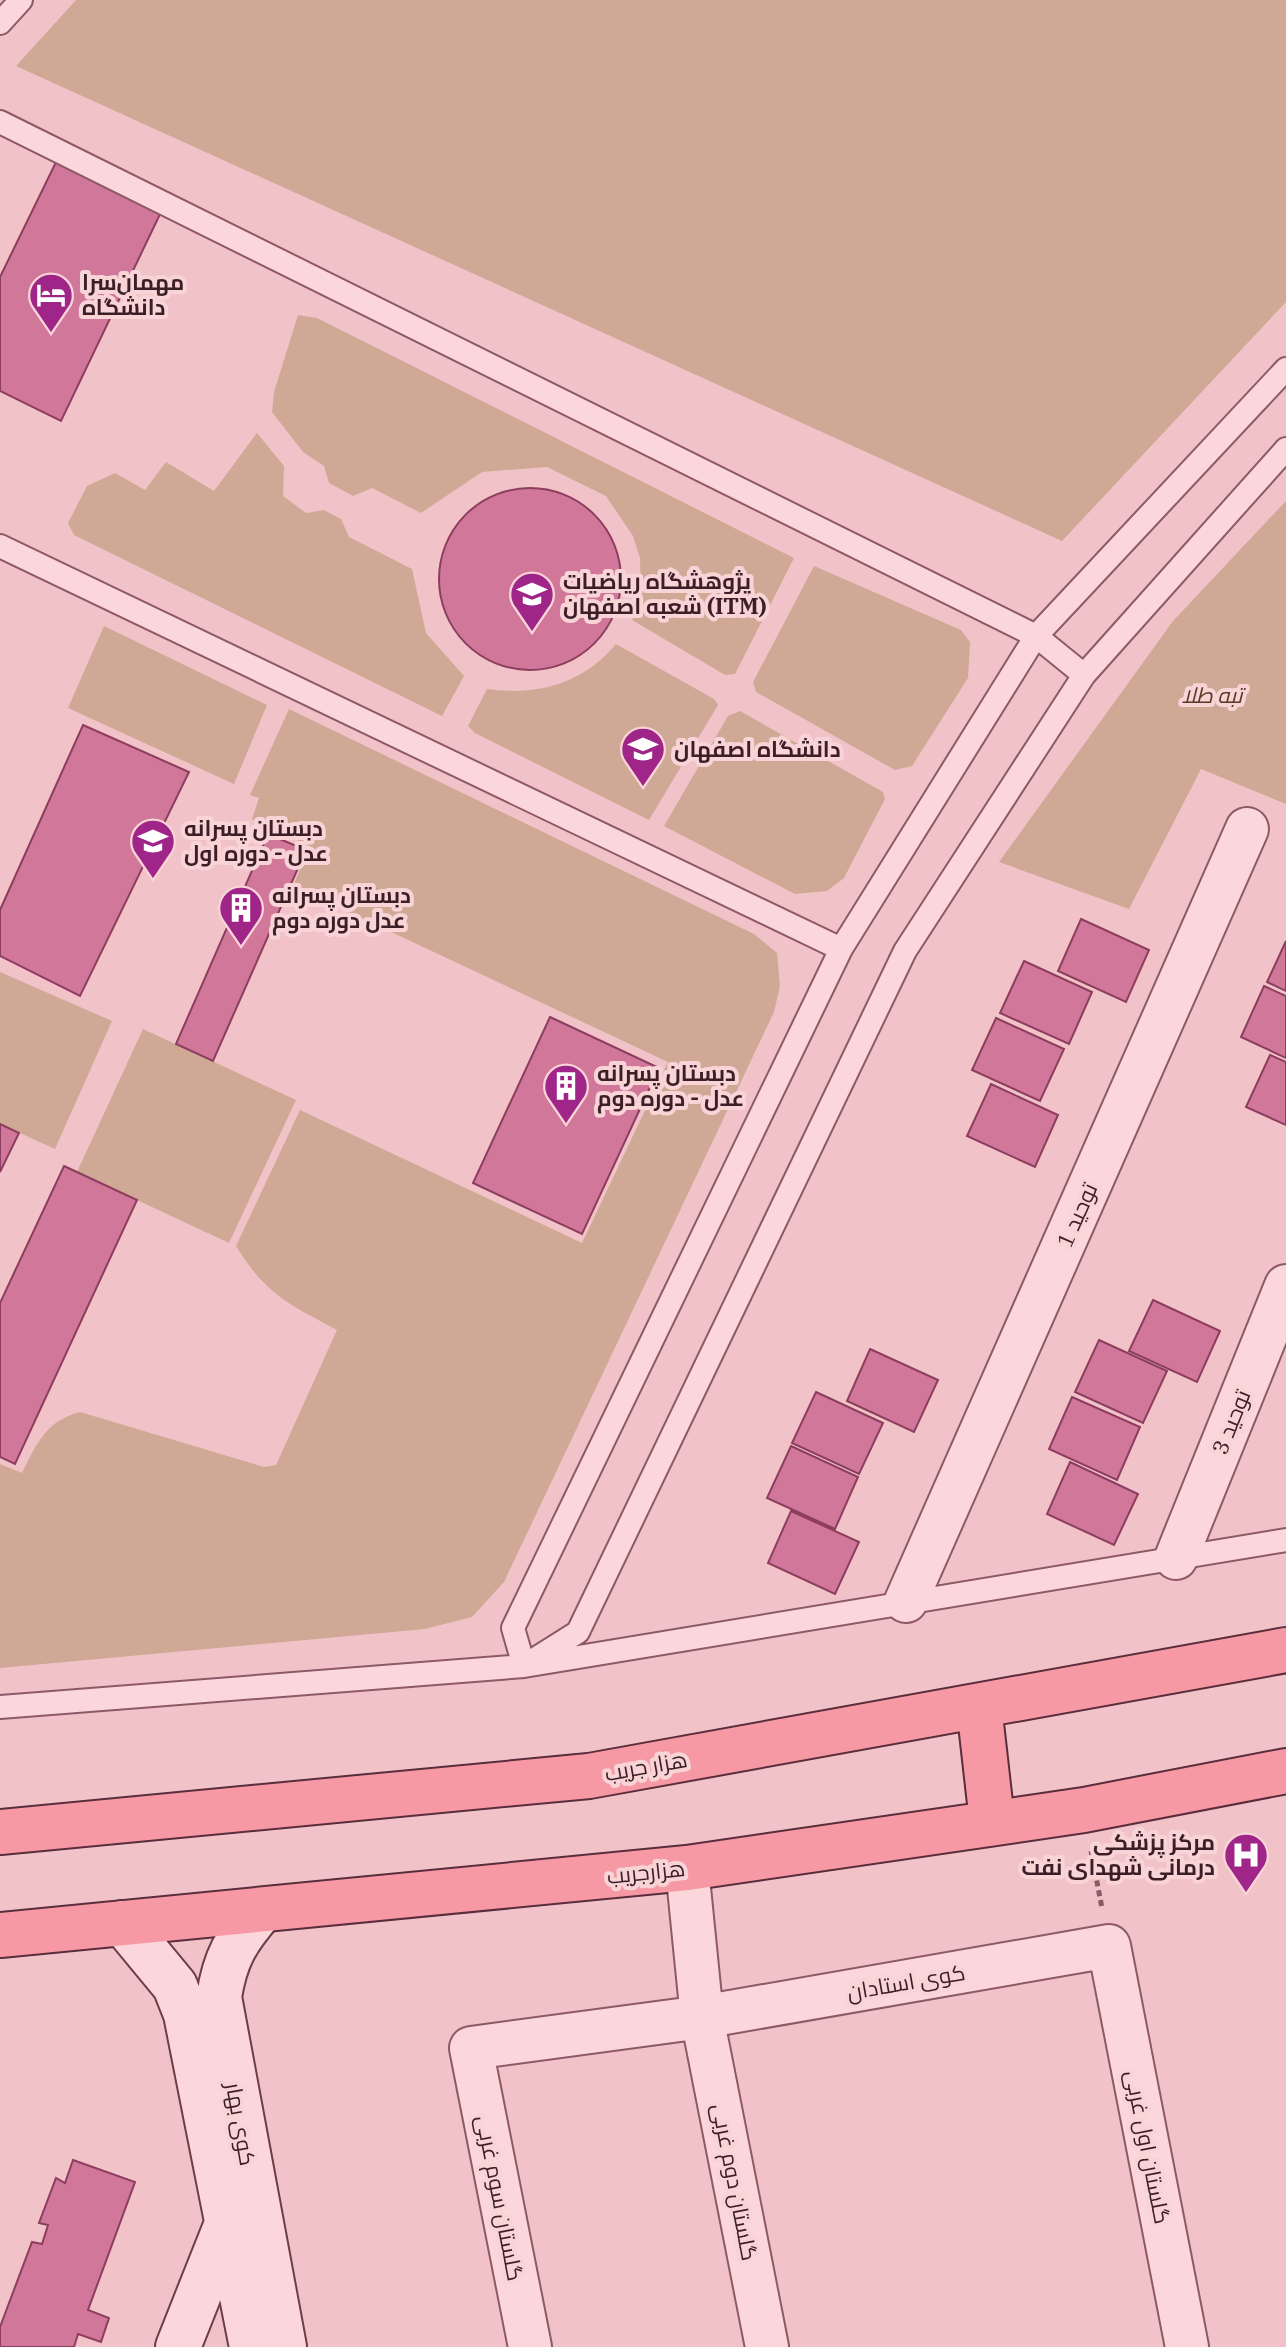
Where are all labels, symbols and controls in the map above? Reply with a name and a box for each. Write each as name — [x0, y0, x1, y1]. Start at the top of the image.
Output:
place label: مهمان‌سرا دانشگاه — [82, 267, 184, 321]
hotel icon: مهمان‌سرا دانشگاه — [27, 271, 75, 334]
place label: پژوهشگاه رياضيات شعبه اصفهان (ITM) — [563, 566, 767, 620]
school or university icon: پژوهشگاه رياضيات شعبه اصفهان (ITM) — [508, 570, 556, 633]
park label: تبه طلا — [1182, 680, 1247, 709]
school or university icon: دانشگاه اصفهان — [619, 725, 667, 788]
place label: دانشگاه اصفهان — [674, 734, 841, 763]
place label: دبستان پسرانه عدل - دوره اول — [184, 813, 328, 867]
school or university icon: دبستان پسرانه عدل - دوره اول — [129, 817, 177, 880]
place label: دبستان پسرانه عدل دوره دوم — [272, 880, 411, 936]
building icon: دبستان پسرانه عدل دوره دوم — [217, 884, 265, 947]
place label: دبستان پسرانه عدل - دوره دوم — [597, 1058, 744, 1114]
building icon: دبستان پسرانه عدل - دوره دوم — [542, 1062, 590, 1125]
street label: توحید 1 — [1050, 1178, 1104, 1251]
street label: توحید 3 — [1204, 1385, 1257, 1458]
street label: هزار جریب — [602, 1744, 690, 1787]
place label: مرکز پزشکی درمانی شهدای نفت — [1022, 1827, 1215, 1881]
hospital icon: مرکز پزشکی درمانی شهدای نفت — [1222, 1831, 1270, 1894]
street label: هزارجریب — [605, 1853, 686, 1890]
street label: کوی استادان — [845, 1957, 967, 2006]
street label: گلستان اول غربی — [1119, 2068, 1178, 2226]
street label: کوی بهار — [220, 2078, 263, 2168]
street label: گلستان دوم غربی — [704, 2101, 765, 2263]
street label: گلستان سوم غربی — [468, 2113, 531, 2284]

